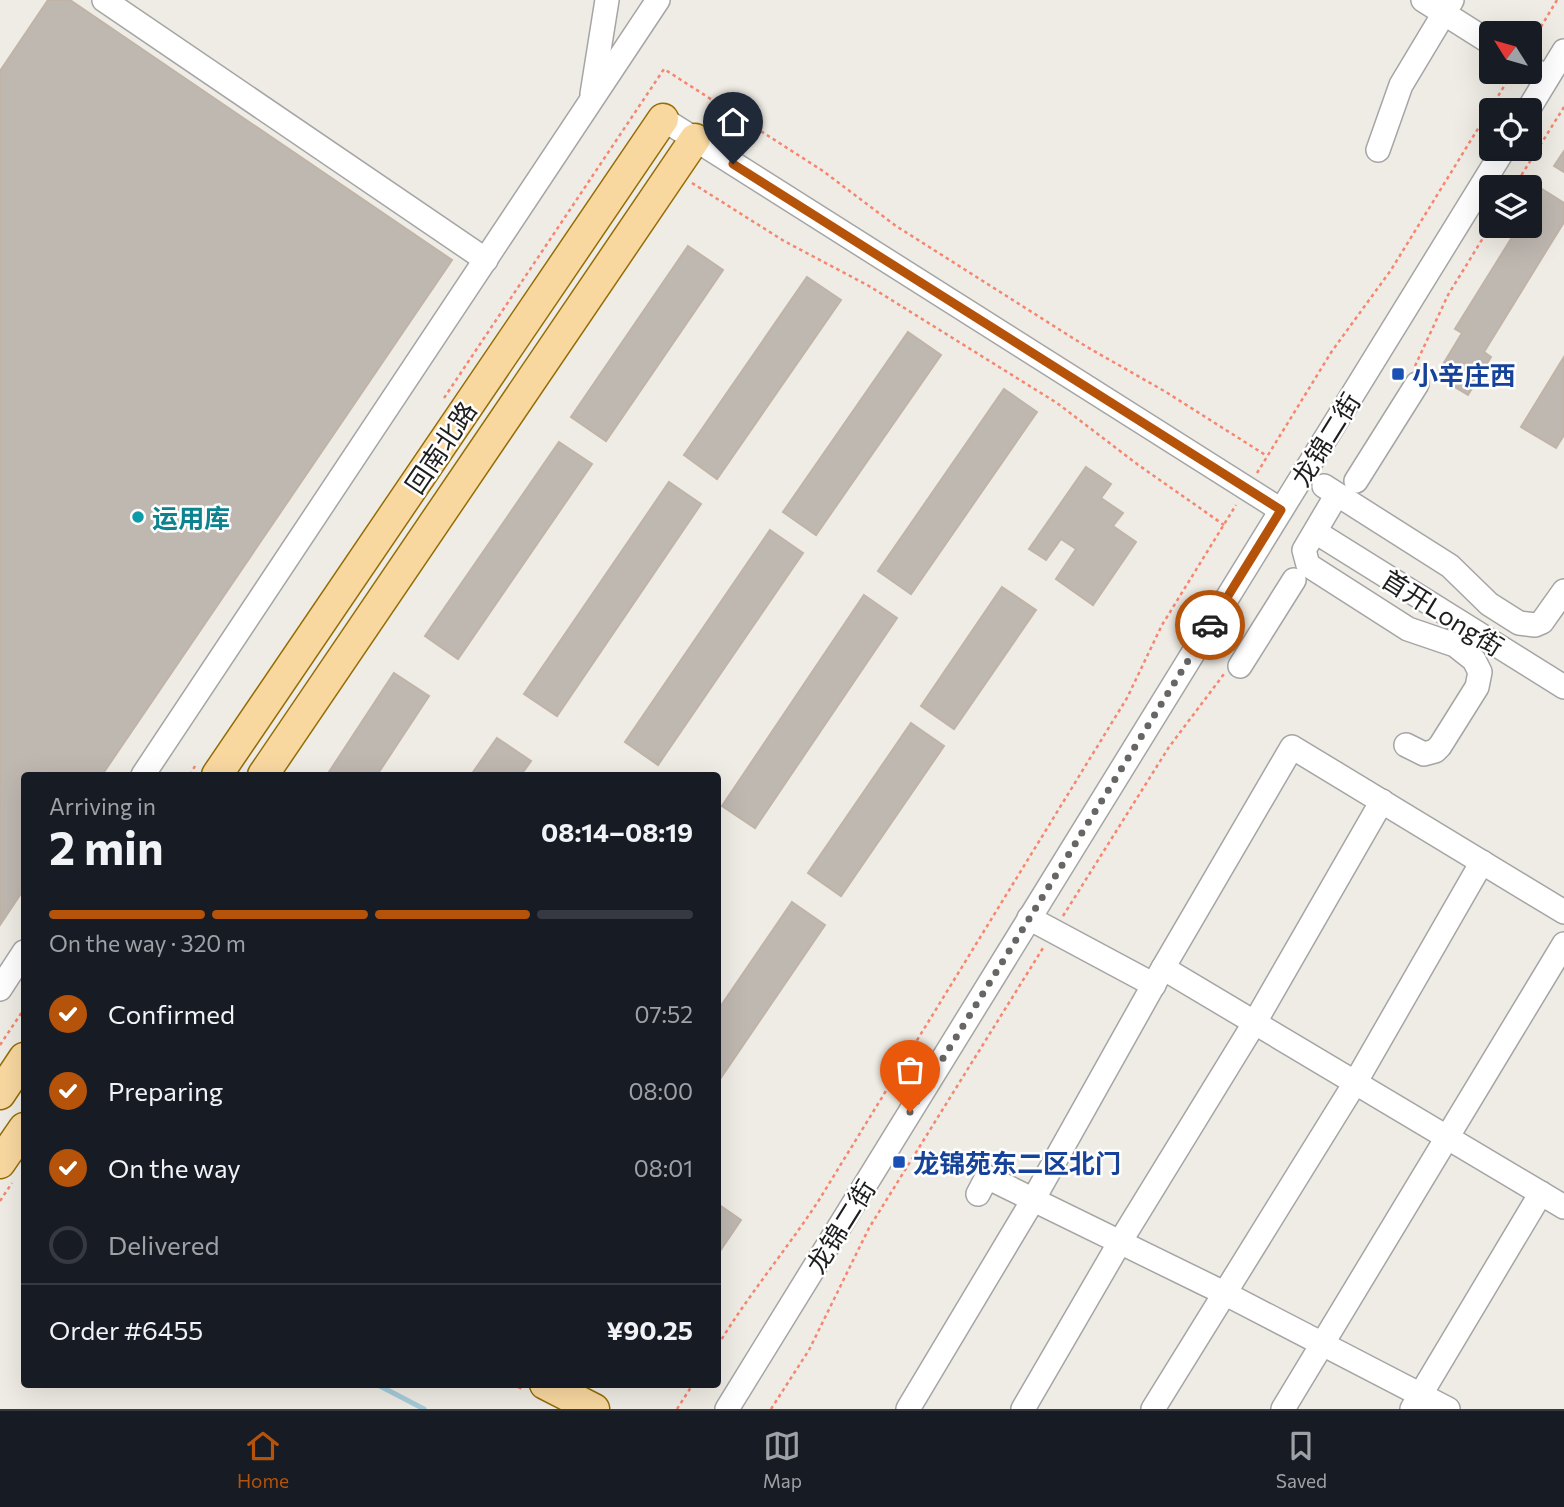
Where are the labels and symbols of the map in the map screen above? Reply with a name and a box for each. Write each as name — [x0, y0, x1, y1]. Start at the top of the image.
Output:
north arrow — [1479, 21, 1542, 84]
pin — [703, 92, 763, 164]
place label: 小辛庄西 — [1412, 359, 1516, 390]
marker: 小辛庄西 — [1390, 366, 1406, 382]
street label: 龙锦二街 — [1284, 387, 1366, 491]
street label: 回南北路 — [398, 395, 482, 499]
place label: 运用库 — [152, 502, 230, 533]
marker: 运用库 — [130, 509, 146, 525]
street label: 首开Long街 — [1377, 562, 1509, 662]
courier — [1175, 590, 1245, 660]
pin — [880, 1040, 940, 1112]
place label: 龙锦苑东二区北门 — [913, 1147, 1121, 1178]
marker: 龙锦苑东二区北门 — [891, 1154, 907, 1170]
street label: 龙锦二街 — [799, 1174, 881, 1278]

